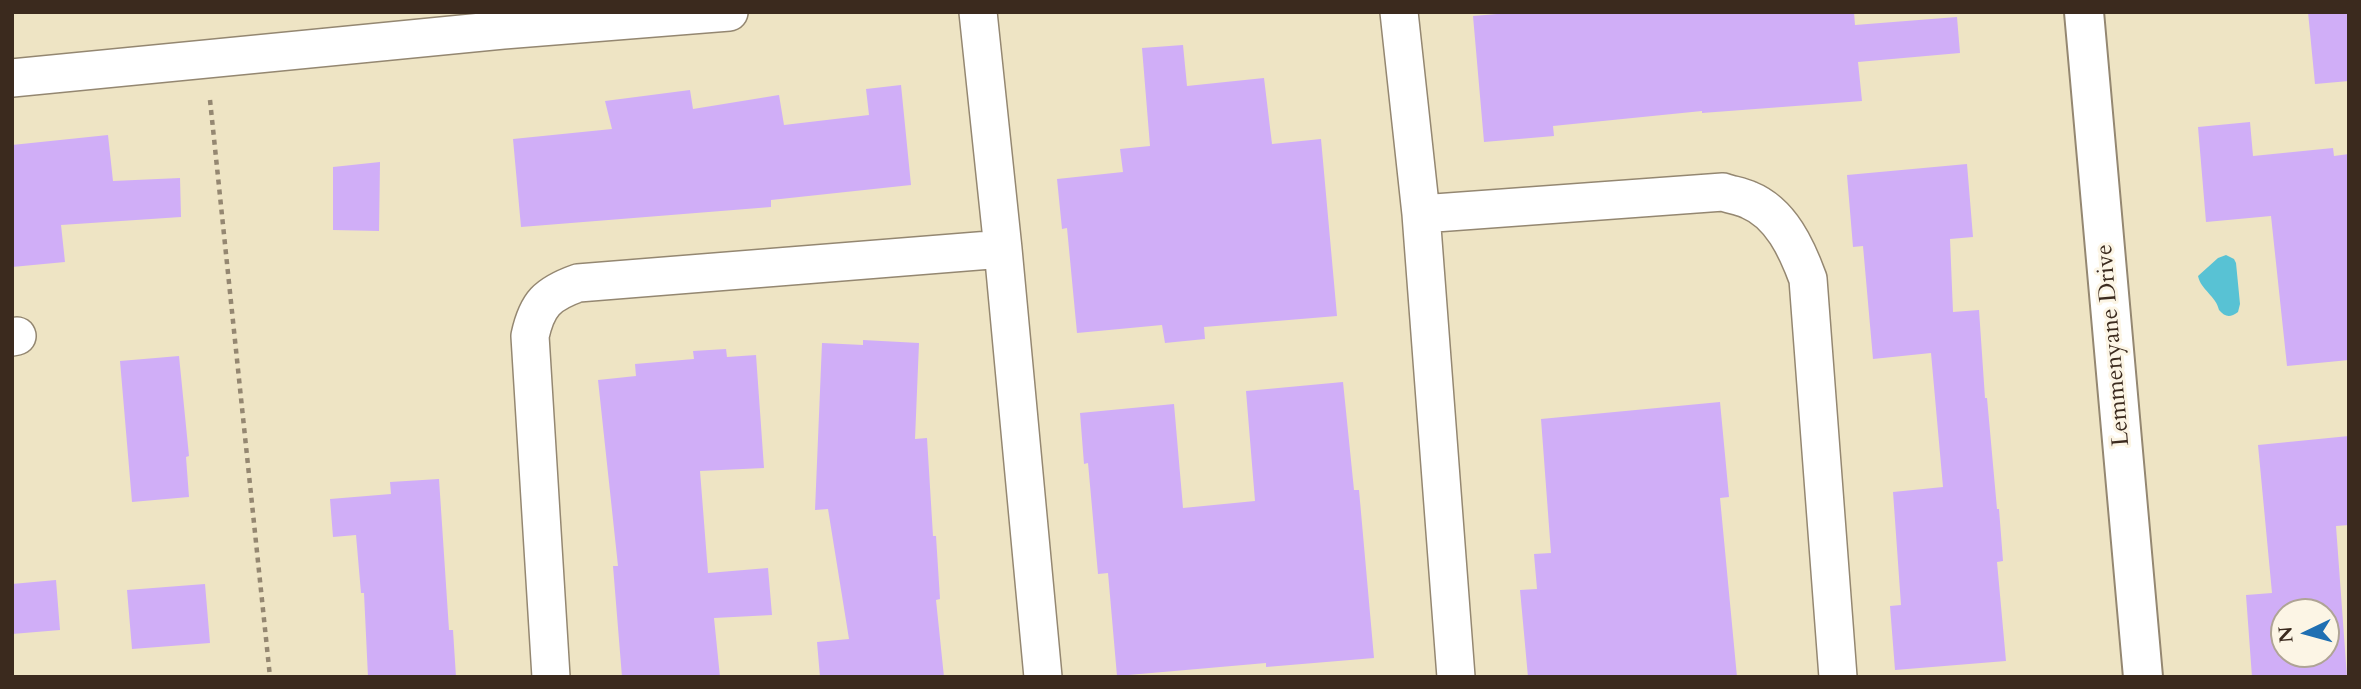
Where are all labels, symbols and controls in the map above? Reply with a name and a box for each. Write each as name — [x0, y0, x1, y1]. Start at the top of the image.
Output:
street label: Lemmenyane Drive — [2091, 243, 2137, 447]
north arrow — [2270, 598, 2340, 668]
text: N — [2272, 625, 2300, 644]

